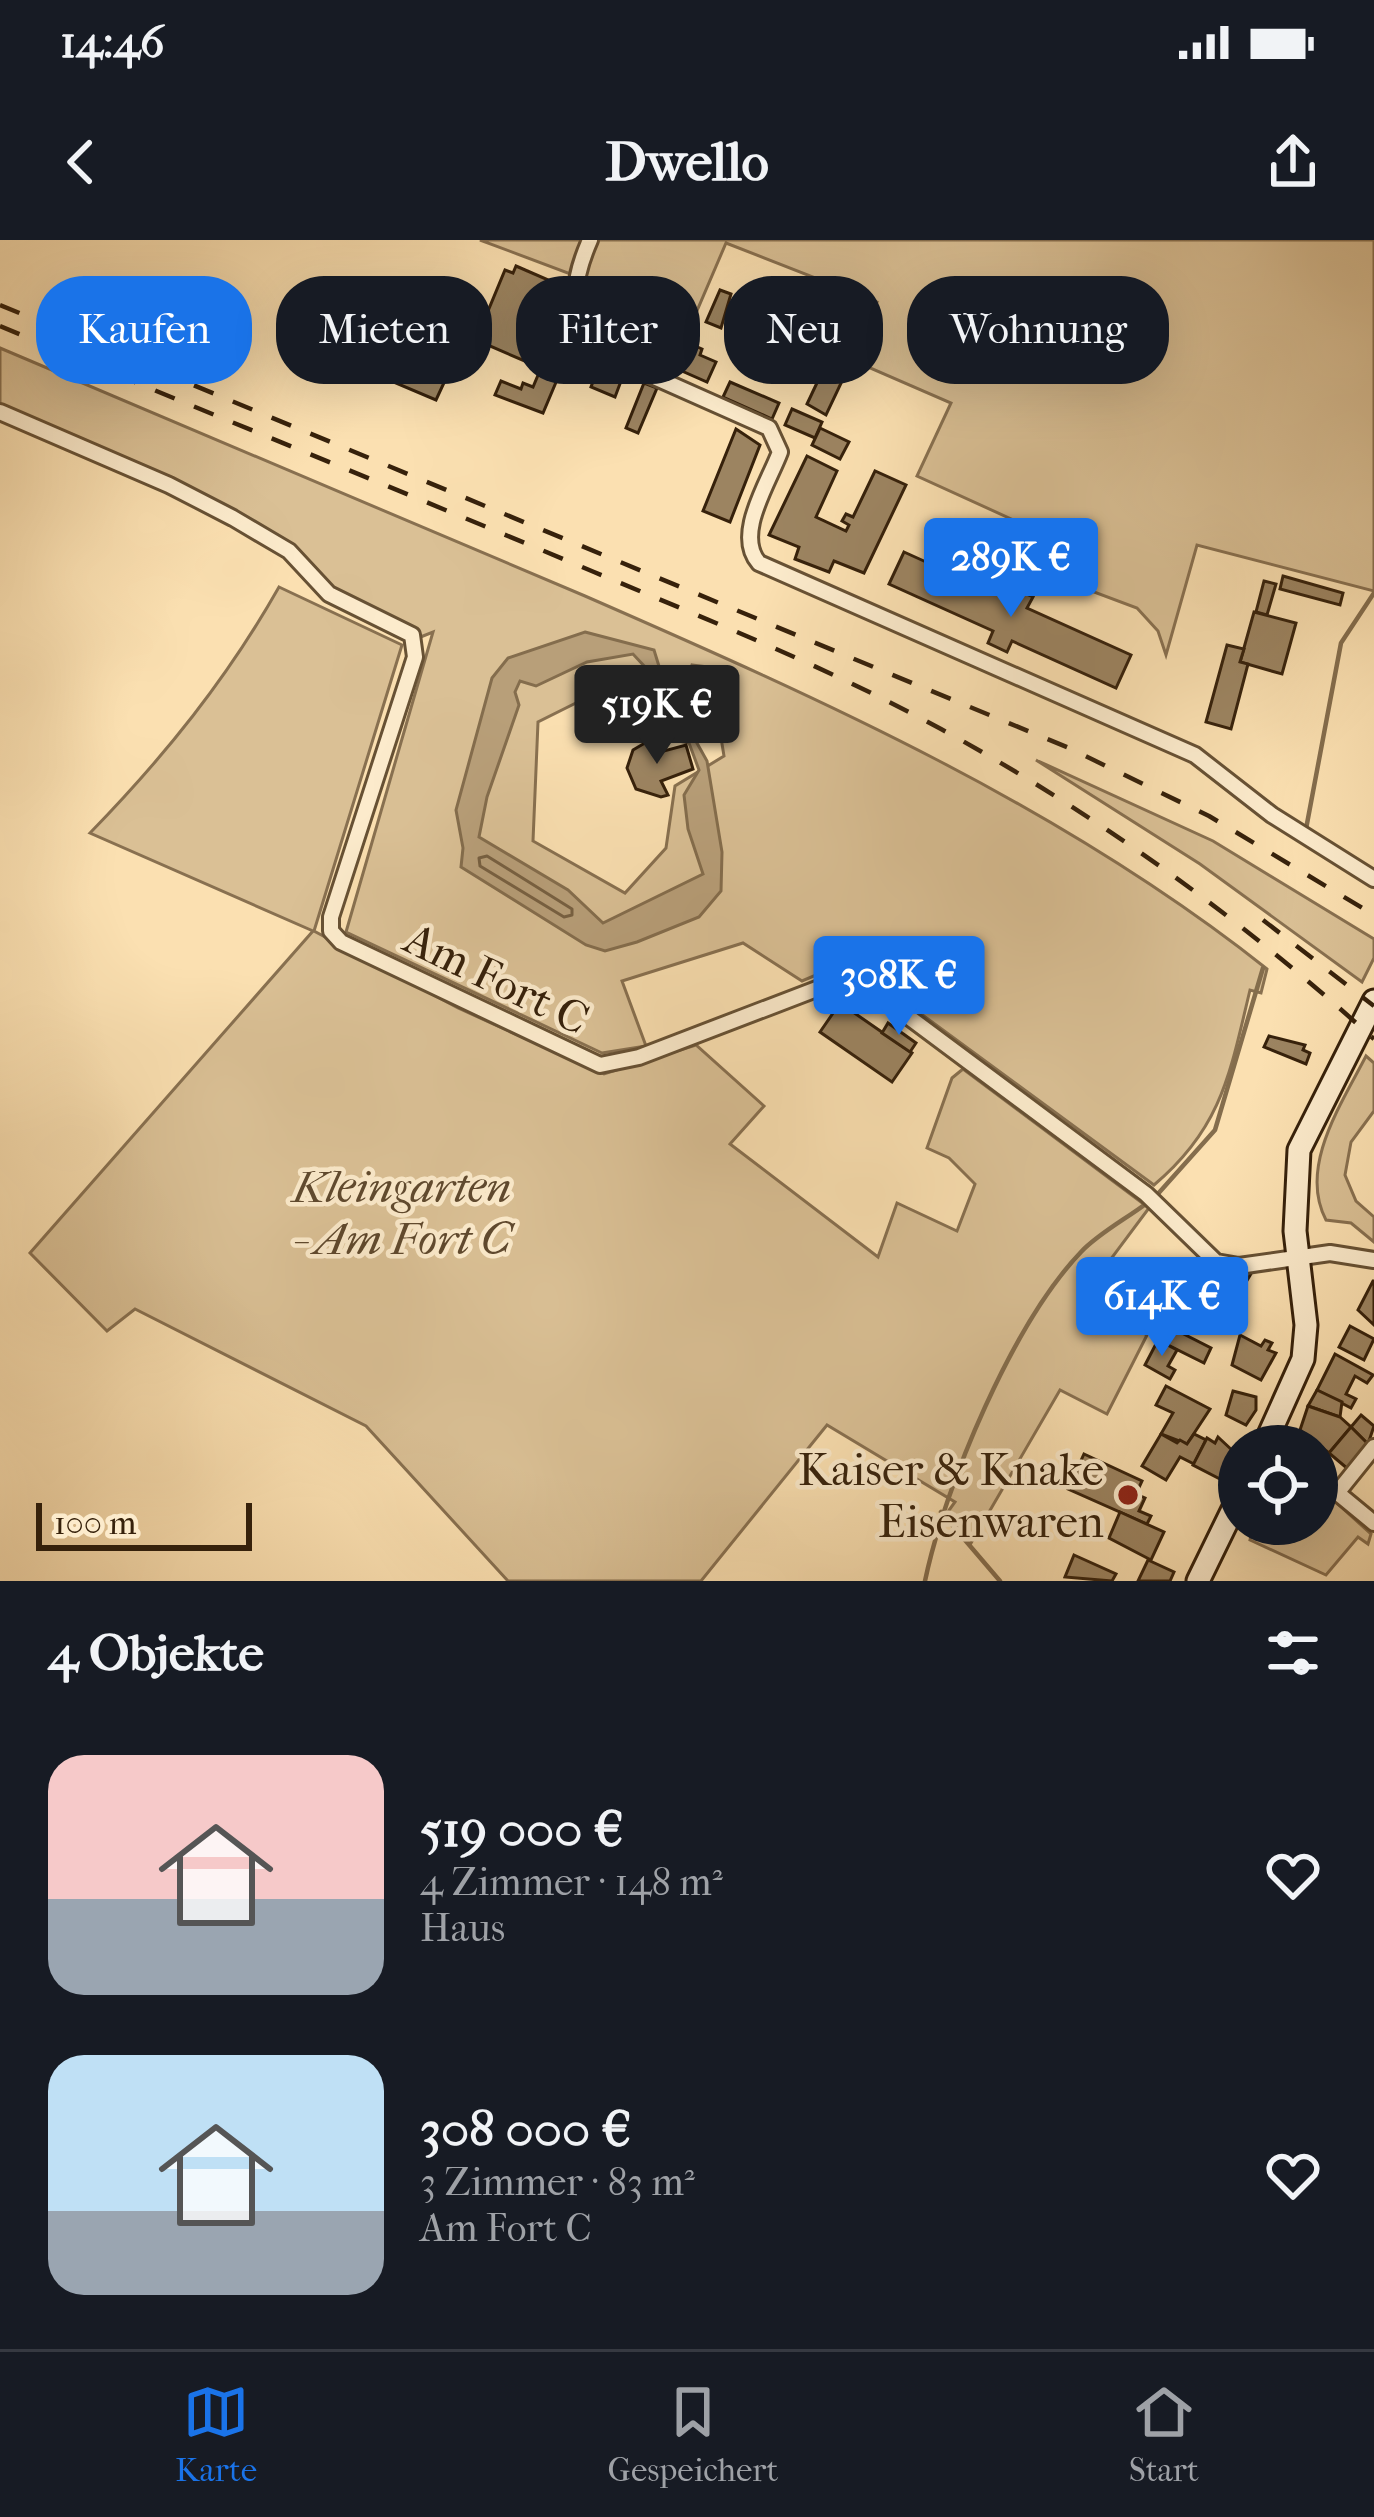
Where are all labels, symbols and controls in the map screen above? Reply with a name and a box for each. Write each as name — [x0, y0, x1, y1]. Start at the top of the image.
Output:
text: 14:46 — [60, 16, 164, 69]
icon: back — [48, 129, 114, 195]
icon: share — [1260, 129, 1326, 195]
text: Dwello — [605, 131, 769, 194]
chip: Kaufen — [36, 276, 252, 384]
chip: Mieten — [276, 276, 492, 384]
chip: Filter — [516, 276, 700, 384]
chip: Neu — [724, 276, 883, 384]
chip: Wohnung — [907, 276, 1169, 384]
pin: 289K € — [913, 518, 1109, 620]
text: 289K € — [951, 534, 1071, 580]
pin: 519K € — [559, 665, 755, 767]
text: 519K € — [601, 681, 713, 727]
street label: Am Fort C — [394, 911, 597, 1047]
pin: 308K € — [801, 936, 997, 1038]
text: 308K € — [841, 952, 958, 998]
park label: Kleingarten - Am Fort C — [290, 1161, 516, 1266]
pin: 614K € — [1064, 1257, 1260, 1359]
text: 614K € — [1103, 1273, 1221, 1319]
map controls — [1218, 1425, 1338, 1545]
button: locate — [1218, 1425, 1338, 1545]
place label: Kaiser & Knake Eisenwaren — [798, 1444, 1104, 1549]
marker: Kaiser & Knake Eisenwaren — [1115, 1482, 1141, 1508]
scale bar — [36, 1497, 252, 1550]
text: 100 m — [54, 1504, 137, 1543]
icon: filters — [1260, 1620, 1326, 1686]
text: 4 Objekte — [48, 1623, 264, 1683]
text: 519 000 € — [420, 1799, 624, 1859]
icon: home — [144, 1803, 288, 1947]
icon: heart — [1260, 1842, 1326, 1908]
text: 4 Zimmer · 148 m² — [420, 1859, 723, 1905]
text: Haus — [420, 1905, 505, 1951]
text: 308 000 € — [420, 2099, 631, 2159]
icon: home — [144, 2103, 288, 2247]
icon: heart — [1260, 2142, 1326, 2208]
text: 3 Zimmer · 83 m² — [420, 2159, 695, 2205]
text: Am Fort C — [420, 2205, 592, 2251]
tab: Karte — [175, 2379, 257, 2490]
tab: Gespeichert — [608, 2379, 778, 2490]
tab: Start — [1129, 2379, 1199, 2490]

